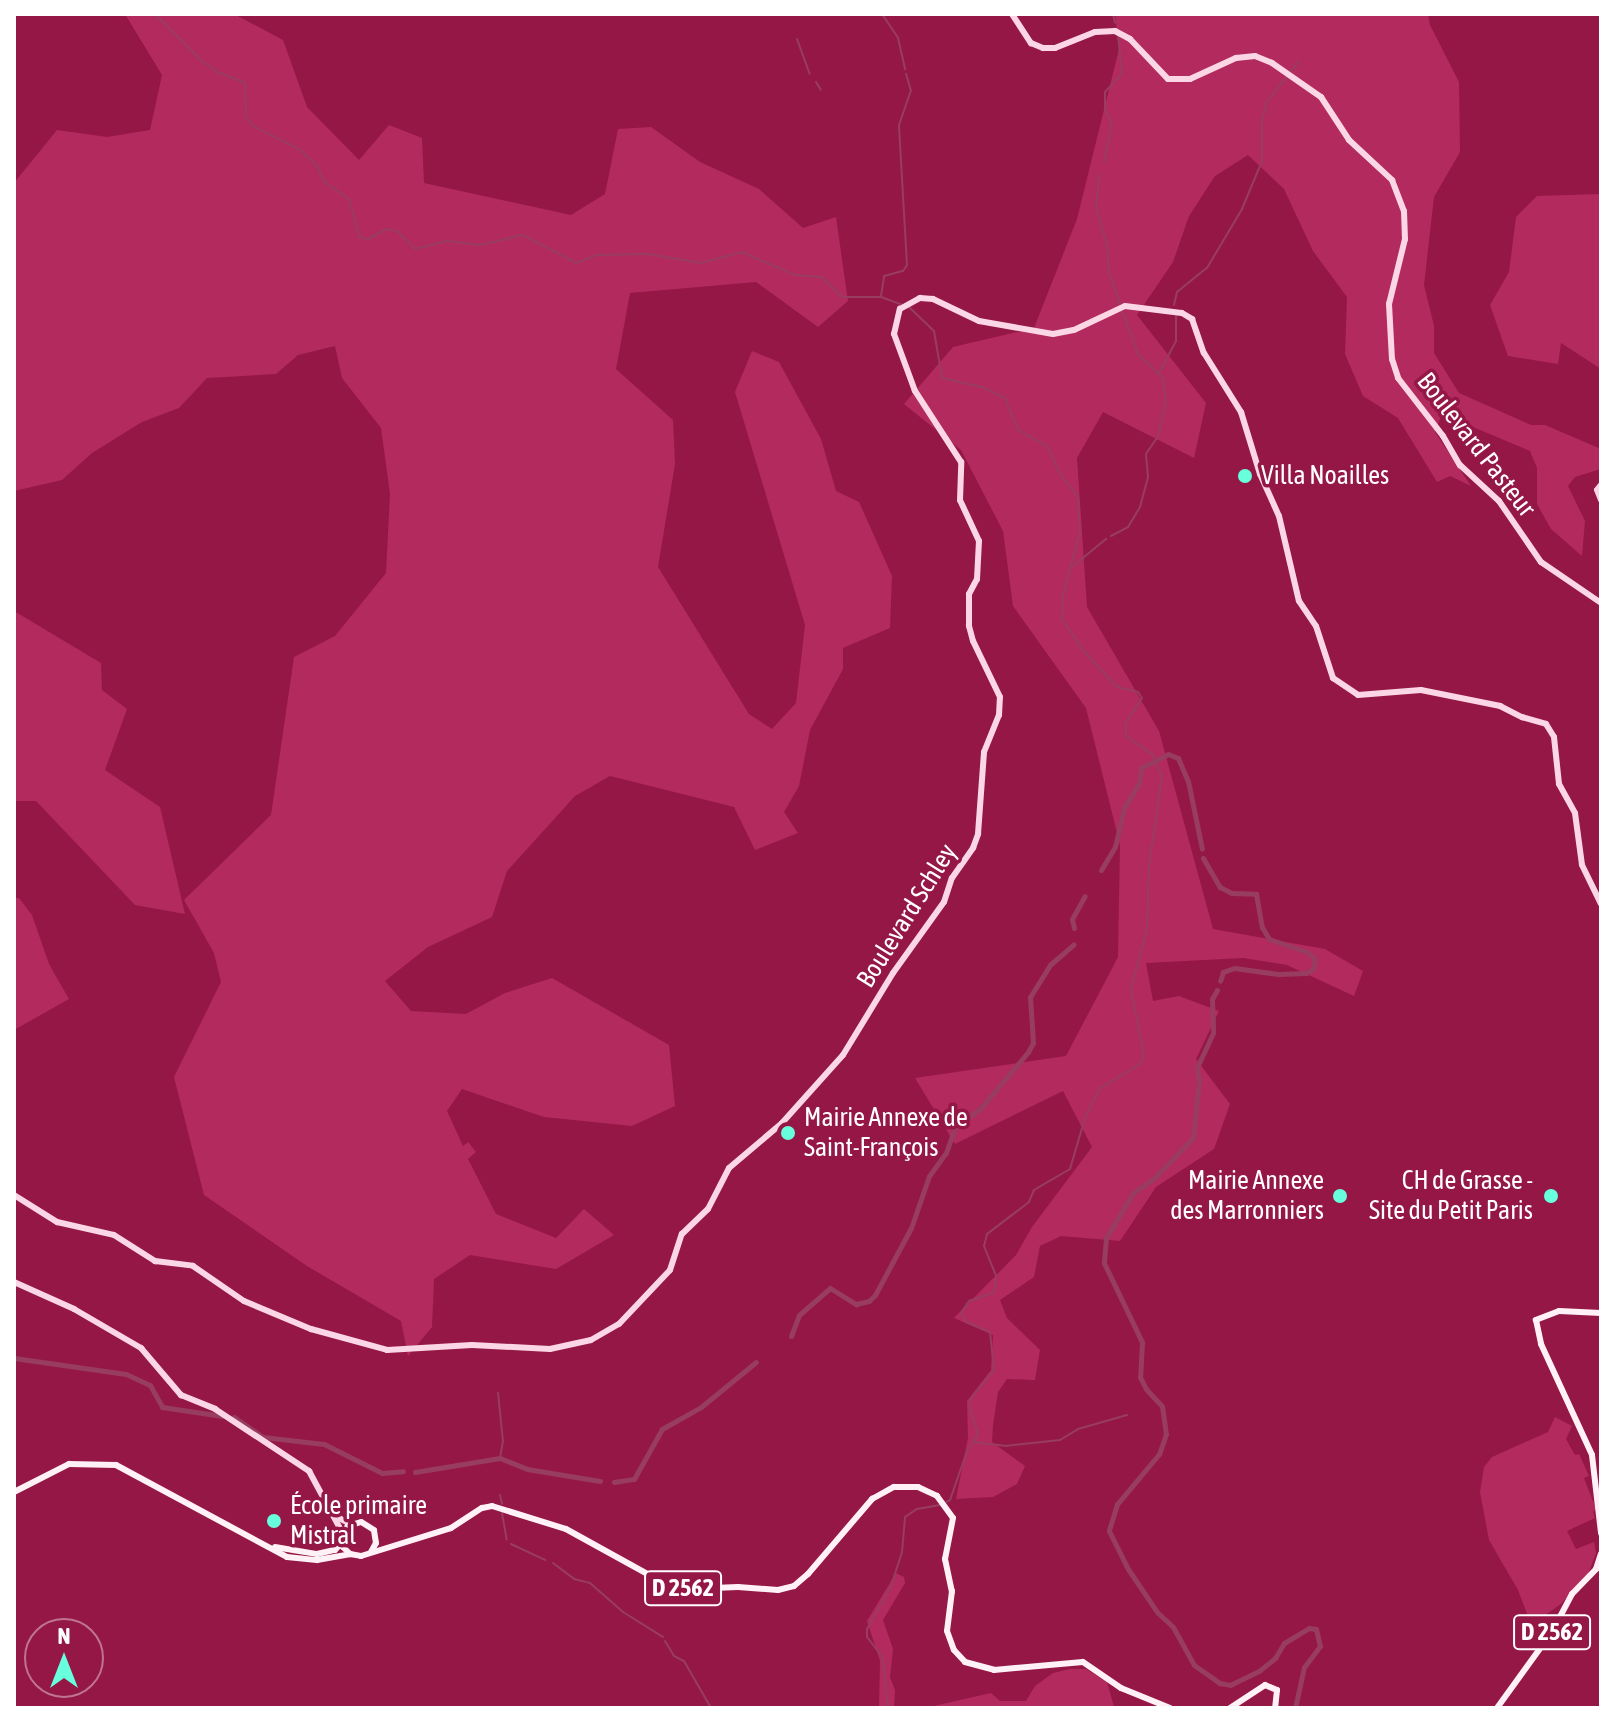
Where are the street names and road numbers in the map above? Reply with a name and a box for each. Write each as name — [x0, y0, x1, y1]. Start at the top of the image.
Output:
street label: Boulevard Pasteur — [1410, 367, 1542, 523]
street label: Boulevard Schley — [850, 838, 964, 994]
road number: D 2562 — [643, 1568, 723, 1608]
road number: D 2562 — [1512, 1612, 1592, 1652]

